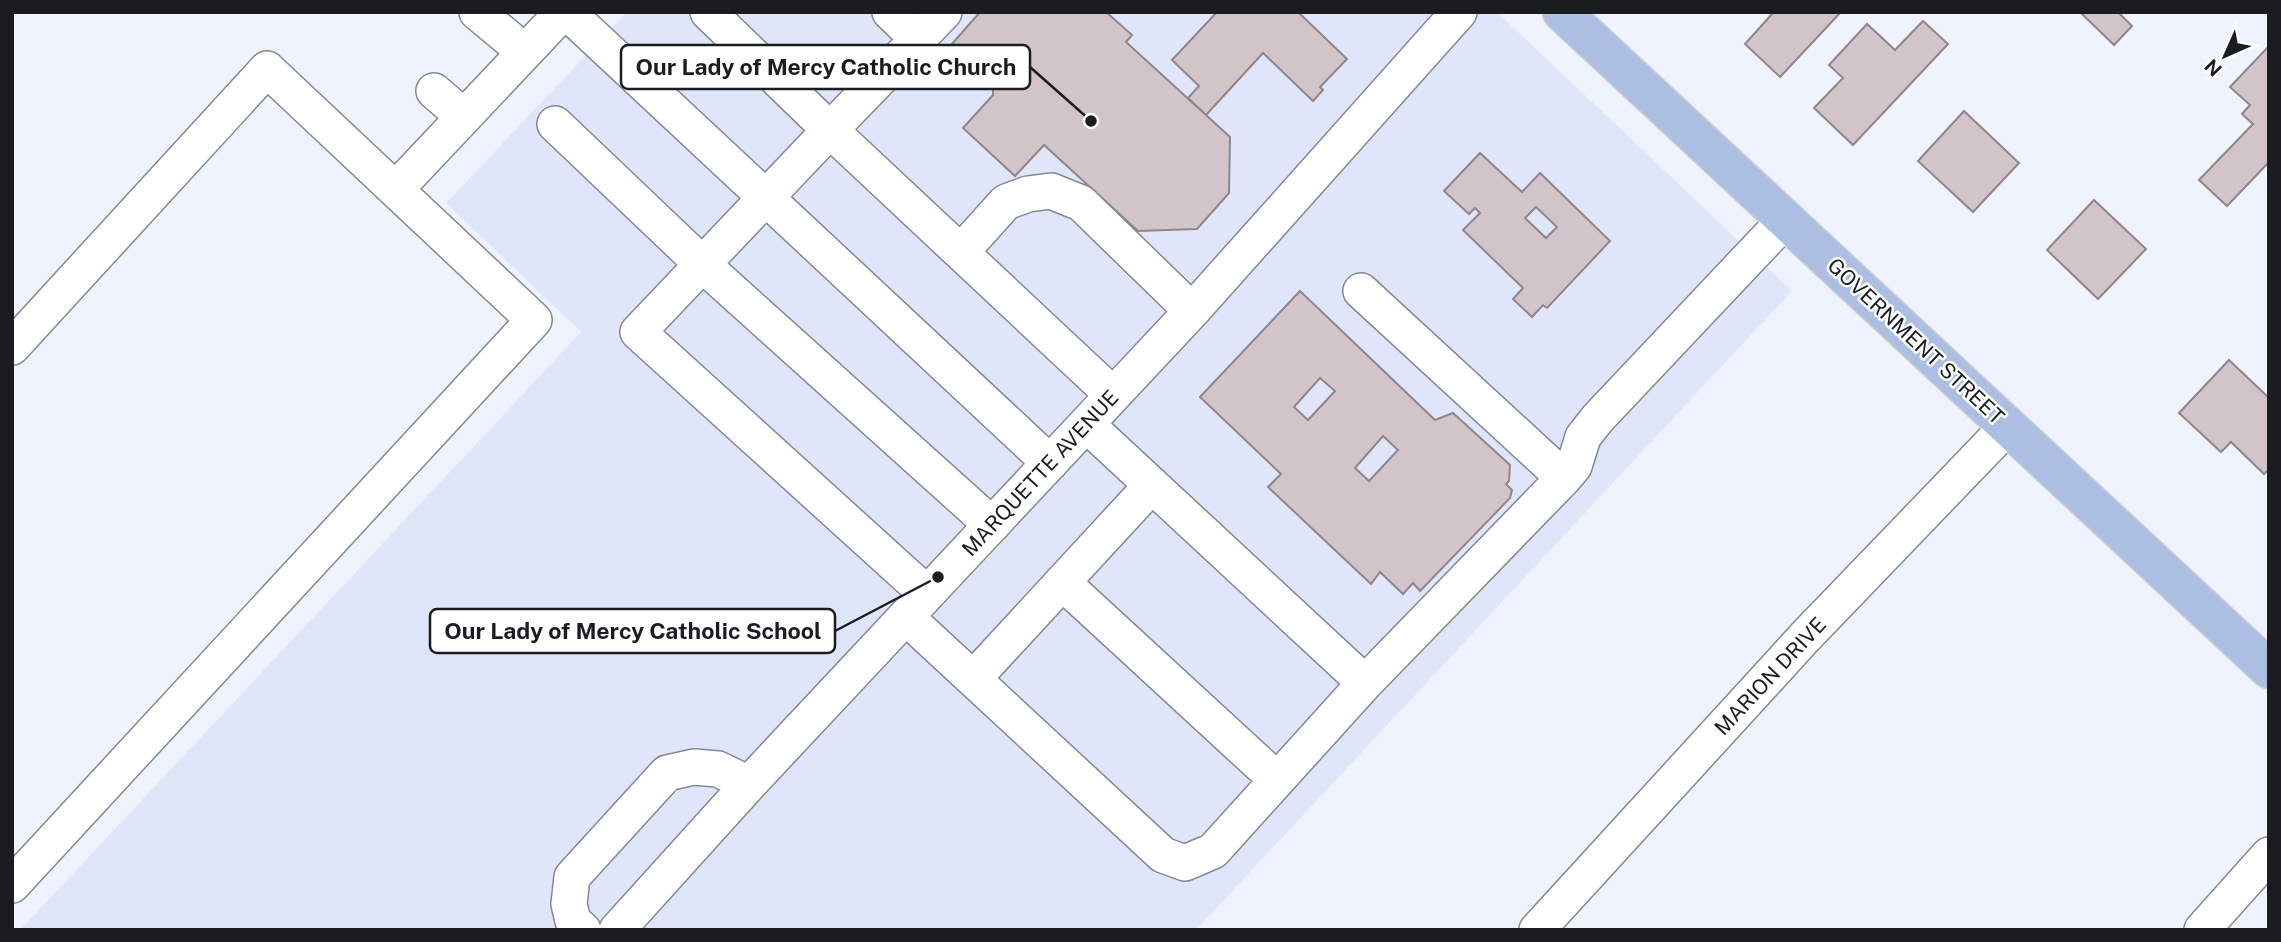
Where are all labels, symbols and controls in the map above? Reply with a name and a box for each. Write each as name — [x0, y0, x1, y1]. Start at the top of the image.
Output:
north arrow — [2190, 21, 2260, 91]
callout: Our Lady of Mercy Catholic Church — [621, 45, 1030, 89]
text: Our Lady of Mercy Catholic Church — [636, 53, 1016, 80]
text: N — [2200, 55, 2226, 81]
street label: GOVERNMENT STREET — [1822, 253, 2010, 429]
street label: MARQUETTE AVENUE — [957, 385, 1123, 561]
callout: Our Lady of Mercy Catholic School — [430, 609, 835, 653]
street label: MARION DRIVE — [1709, 612, 1831, 740]
text: Our Lady of Mercy Catholic School — [444, 617, 822, 644]

